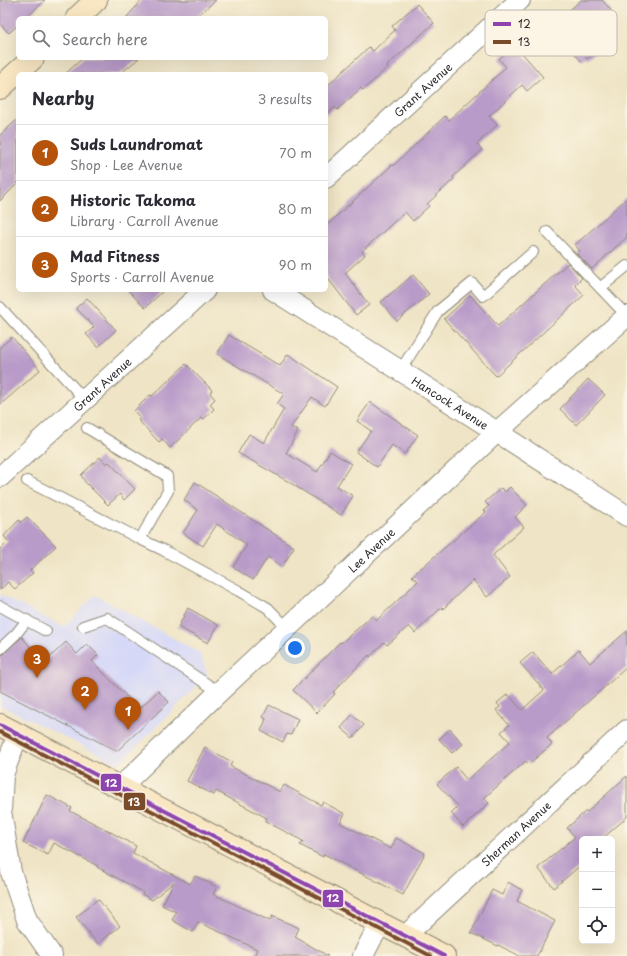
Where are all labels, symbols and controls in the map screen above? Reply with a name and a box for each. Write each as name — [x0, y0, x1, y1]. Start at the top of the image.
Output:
legend — [485, 10, 617, 56]
text: 12 — [518, 15, 531, 32]
search box — [16, 16, 328, 60]
icon: search — [30, 27, 52, 49]
text: Search here — [62, 27, 148, 50]
text: 13 — [518, 33, 530, 50]
street label: Grant Avenue — [390, 58, 455, 121]
text: Nearby — [32, 85, 94, 111]
text: 3 results — [258, 89, 312, 108]
text: Suds Laundromat — [70, 132, 203, 155]
text: 1 — [42, 143, 48, 162]
text: 70 m — [279, 143, 312, 162]
text: Shop · Lee Avenue — [70, 155, 183, 174]
text: Historic Takoma — [70, 188, 196, 211]
text: 2 — [40, 199, 50, 218]
text: 80 m — [278, 199, 312, 218]
text: Library · Carroll Avenue — [70, 211, 219, 230]
text: Mad Fitness — [70, 244, 159, 267]
text: 3 — [41, 255, 49, 274]
text: 90 m — [279, 255, 312, 274]
text: Sports · Carroll Avenue — [70, 267, 214, 286]
street label: Grant Avenue — [69, 353, 135, 415]
street label: Hancock Avenue — [409, 372, 492, 433]
street label: Lee Avenue — [344, 524, 398, 576]
your location — [285, 638, 305, 658]
pin: 3 — [24, 645, 50, 678]
pin: 2 — [72, 677, 98, 710]
pin: 1 — [115, 697, 141, 730]
line badge: 12 — [100, 773, 122, 792]
text: 12 — [105, 774, 118, 791]
line badge: 13 — [123, 792, 146, 811]
text: 13 — [128, 793, 140, 810]
street label: Sherman Avenue — [477, 796, 555, 870]
map controls — [579, 836, 615, 944]
button: + — [579, 836, 615, 872]
button: − — [579, 872, 615, 908]
line badge: 12 — [322, 889, 344, 908]
text: 12 — [327, 889, 340, 906]
button: locate — [579, 908, 615, 944]

